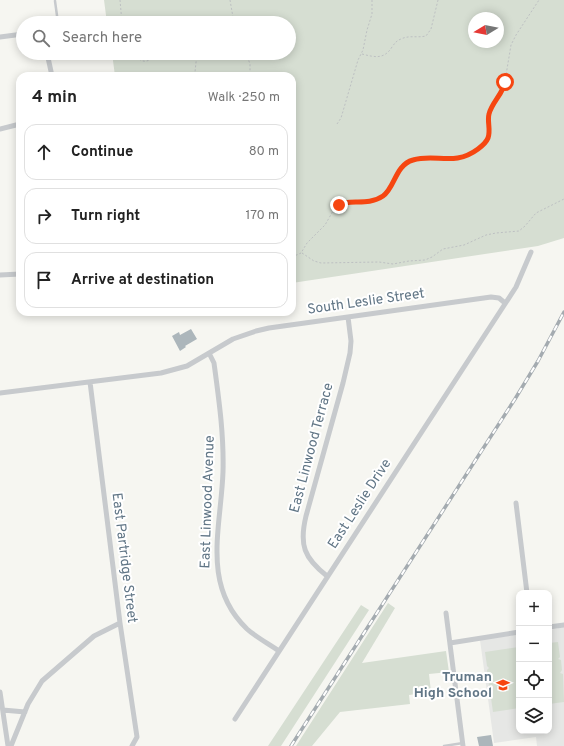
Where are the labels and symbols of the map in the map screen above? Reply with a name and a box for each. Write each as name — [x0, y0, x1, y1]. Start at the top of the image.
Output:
north arrow — [468, 12, 504, 48]
route start — [496, 73, 514, 91]
route end — [330, 196, 348, 214]
street label: South Leslie Street — [306, 285, 426, 319]
street label: East Linwood Terrace — [286, 381, 338, 515]
street label: East Linwood Avenue — [197, 435, 219, 569]
street label: East Leslie Drive — [325, 456, 395, 552]
street label: East Partridge Street — [108, 492, 140, 624]
place label: Truman High School — [414, 669, 492, 702]
school or university icon: Truman High School — [495, 677, 511, 693]

